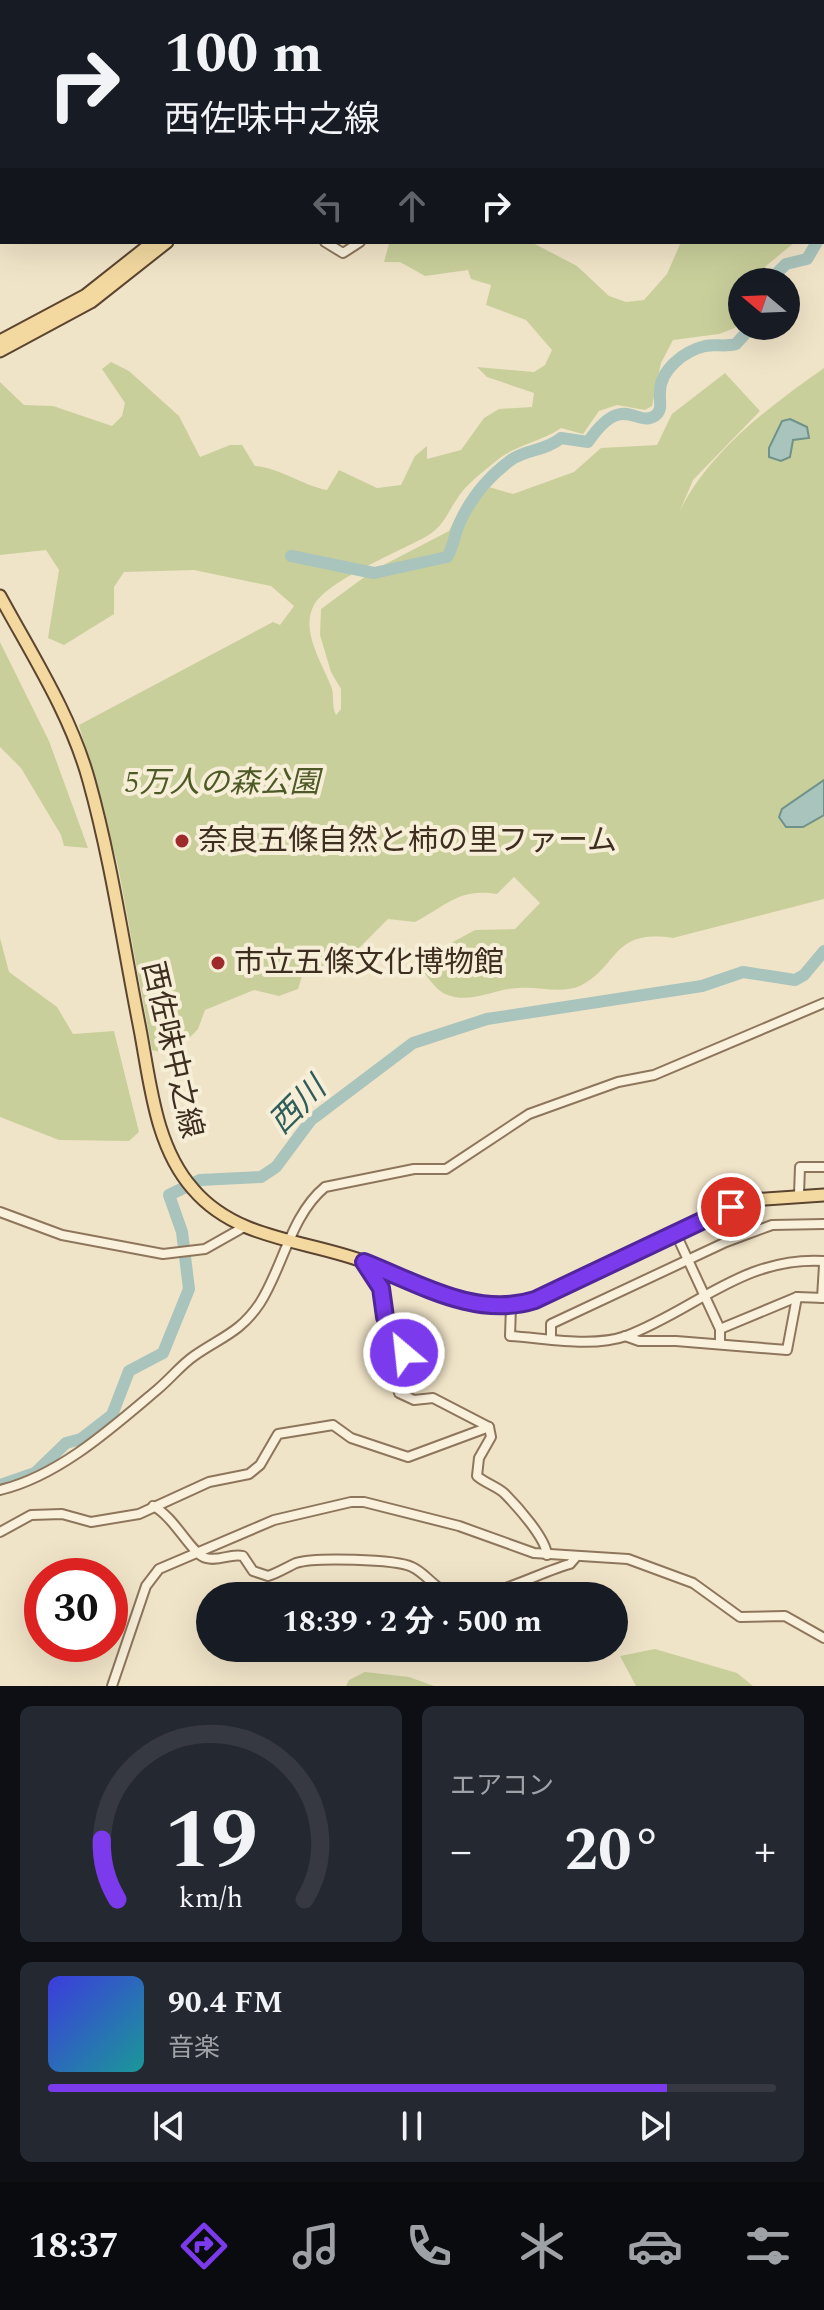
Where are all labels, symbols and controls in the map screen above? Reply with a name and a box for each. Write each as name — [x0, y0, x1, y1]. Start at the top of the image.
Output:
text: 100 m — [164, 12, 323, 97]
icon: right — [32, 32, 136, 136]
text: 西佐味中之線 — [164, 93, 380, 148]
icon: left — [306, 184, 350, 228]
icon: ahead — [390, 184, 434, 228]
icon: right — [474, 184, 518, 228]
north arrow — [728, 268, 800, 340]
map controls — [728, 268, 800, 340]
park label: 5万人の森公園 — [125, 760, 323, 806]
place label: 奈良五條自然と柿の里ファーム — [198, 818, 617, 864]
marker: 奈良五條自然と柿の里ファーム — [173, 832, 191, 850]
place label: 市立五條文化博物館 — [234, 940, 504, 986]
marker: 市立五條文化博物館 — [209, 954, 227, 972]
street label: 西佐味中之線 — [129, 957, 215, 1143]
water label: 西川 — [258, 1064, 340, 1146]
pin — [697, 1173, 765, 1241]
icon: arrive — [709, 1185, 753, 1229]
position arrow — [362, 1311, 446, 1395]
speed limit sign: 30 — [24, 1558, 128, 1662]
text: 18:39 · 2 分 · 500 m — [282, 1599, 542, 1645]
text: エアコン — [450, 1766, 554, 1806]
text: 19 — [164, 1778, 258, 1905]
text: 20° — [564, 1805, 662, 1897]
text: − — [450, 1818, 472, 1885]
text: + — [754, 1818, 776, 1885]
text: km/h — [179, 1877, 243, 1920]
text: 90.4 FM — [168, 1980, 283, 2026]
text: 音楽 — [168, 2028, 220, 2068]
icon: previous — [147, 2104, 191, 2148]
icon: pause — [390, 2104, 434, 2148]
icon: next — [633, 2104, 677, 2148]
icon: directions — [176, 2218, 232, 2274]
icon: music — [288, 2218, 344, 2274]
icon: phone — [401, 2218, 457, 2274]
icon: climate — [514, 2218, 570, 2274]
icon: car — [627, 2218, 683, 2274]
icon: filters — [740, 2218, 796, 2274]
text: 18:37 — [28, 2219, 119, 2274]

